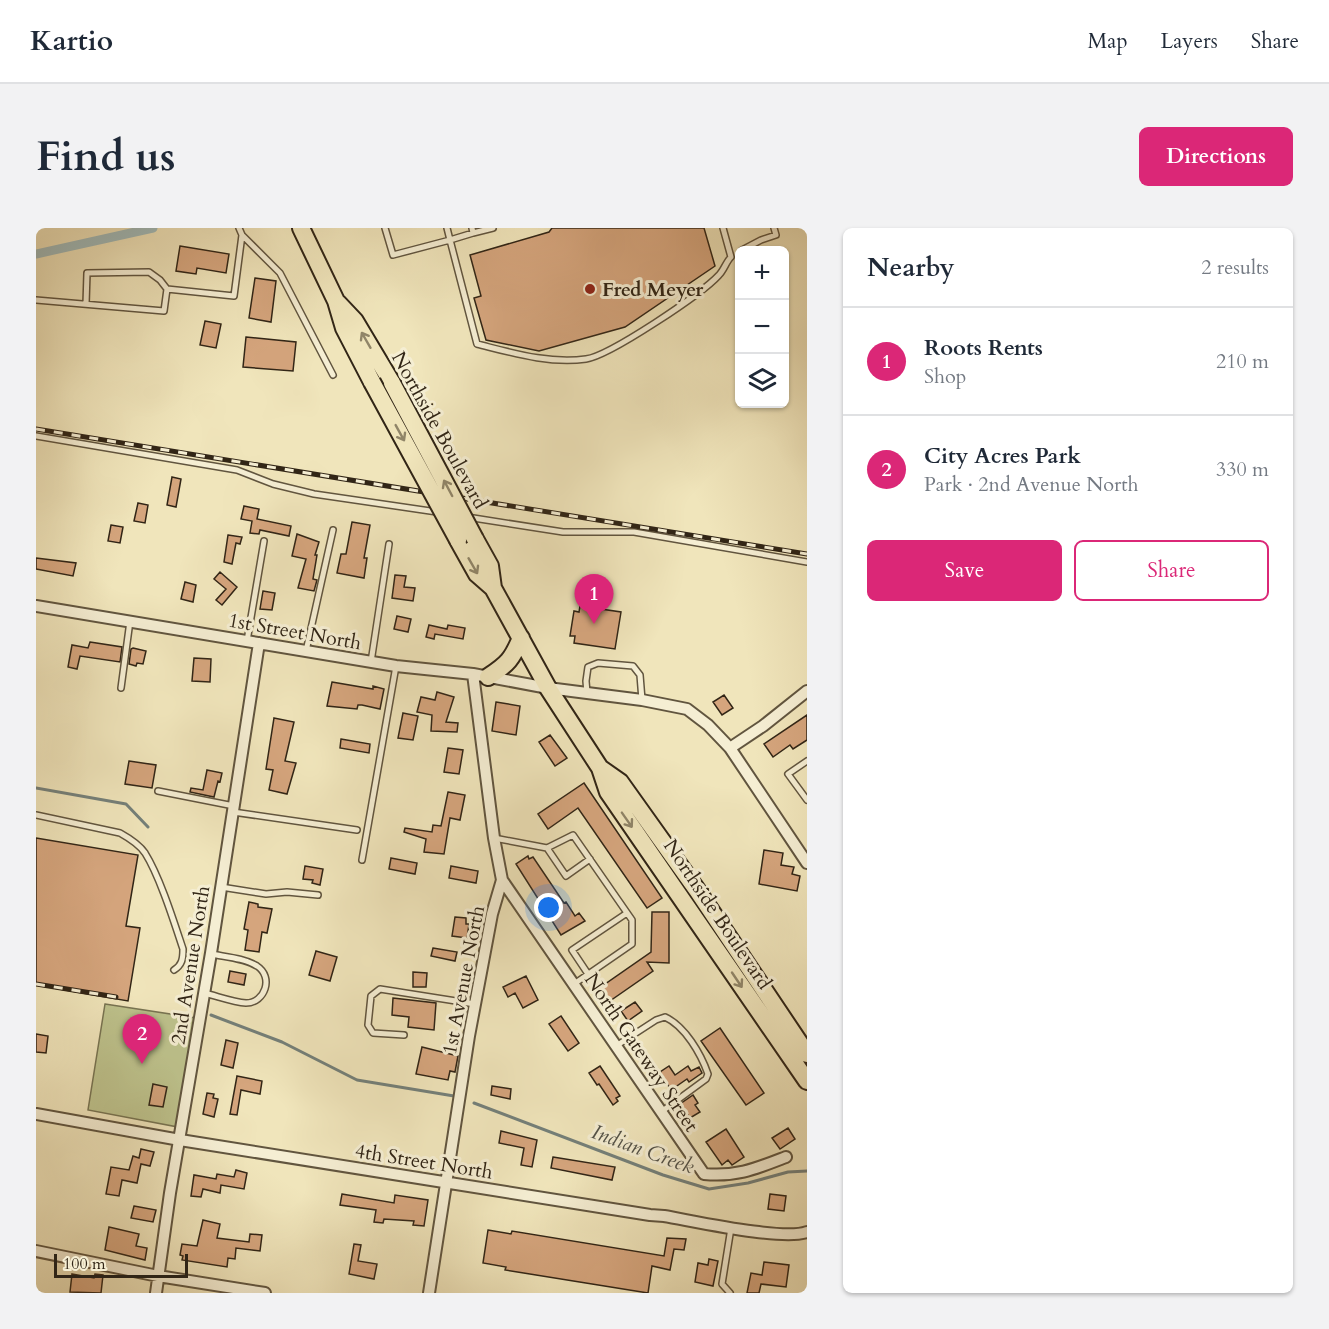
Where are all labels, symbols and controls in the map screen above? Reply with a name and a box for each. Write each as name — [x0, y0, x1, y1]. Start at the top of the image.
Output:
text: Kartio — [30, 22, 113, 60]
text: Map — [1088, 27, 1128, 56]
text: Layers — [1161, 27, 1218, 56]
text: Share — [1251, 27, 1299, 56]
button: Directions — [1139, 127, 1293, 186]
text: Find us — [36, 128, 176, 185]
map controls — [735, 246, 789, 408]
button: + — [735, 246, 789, 300]
text: Nearby — [867, 250, 955, 285]
text: 2 results — [1201, 254, 1269, 281]
place label: Fred Meyer — [602, 276, 704, 303]
marker: Fred Meyer — [583, 282, 597, 296]
button: − — [735, 300, 789, 354]
one-way arrow — [360, 332, 372, 349]
text: Roots Rents — [924, 333, 1043, 363]
street label: Northside Boulevard — [385, 347, 494, 514]
text: 1 — [881, 348, 892, 375]
text: 210 m — [1216, 348, 1269, 375]
button: layers — [735, 354, 789, 408]
text: Shop — [924, 363, 966, 390]
one-way arrow — [395, 424, 406, 442]
text: City Acres Park — [924, 441, 1081, 471]
text: 2 — [881, 456, 892, 483]
text: 330 m — [1216, 456, 1269, 483]
text: Park · 2nd Avenue North — [924, 471, 1139, 498]
one-way arrow — [442, 479, 453, 497]
button: Save — [867, 540, 1062, 601]
button: Share — [1074, 540, 1269, 601]
one-way arrow — [467, 557, 479, 574]
pin: 1 — [574, 574, 614, 624]
street label: 1st Street North — [226, 607, 364, 656]
one-way arrow — [621, 811, 633, 827]
street label: Northside Boulevard — [657, 834, 778, 995]
street label: 2nd Avenue North — [165, 884, 216, 1046]
your location — [534, 893, 563, 922]
street label: 1st Avenue North — [436, 903, 491, 1057]
street label: North Gateway Street — [578, 967, 705, 1138]
one-way arrow — [731, 972, 744, 989]
pin: 2 — [122, 1014, 162, 1064]
water label: Indian Creek — [588, 1118, 699, 1182]
street label: 4th Street North — [353, 1137, 495, 1186]
scale bar — [54, 1251, 188, 1278]
text: 100 m — [63, 1253, 105, 1275]

